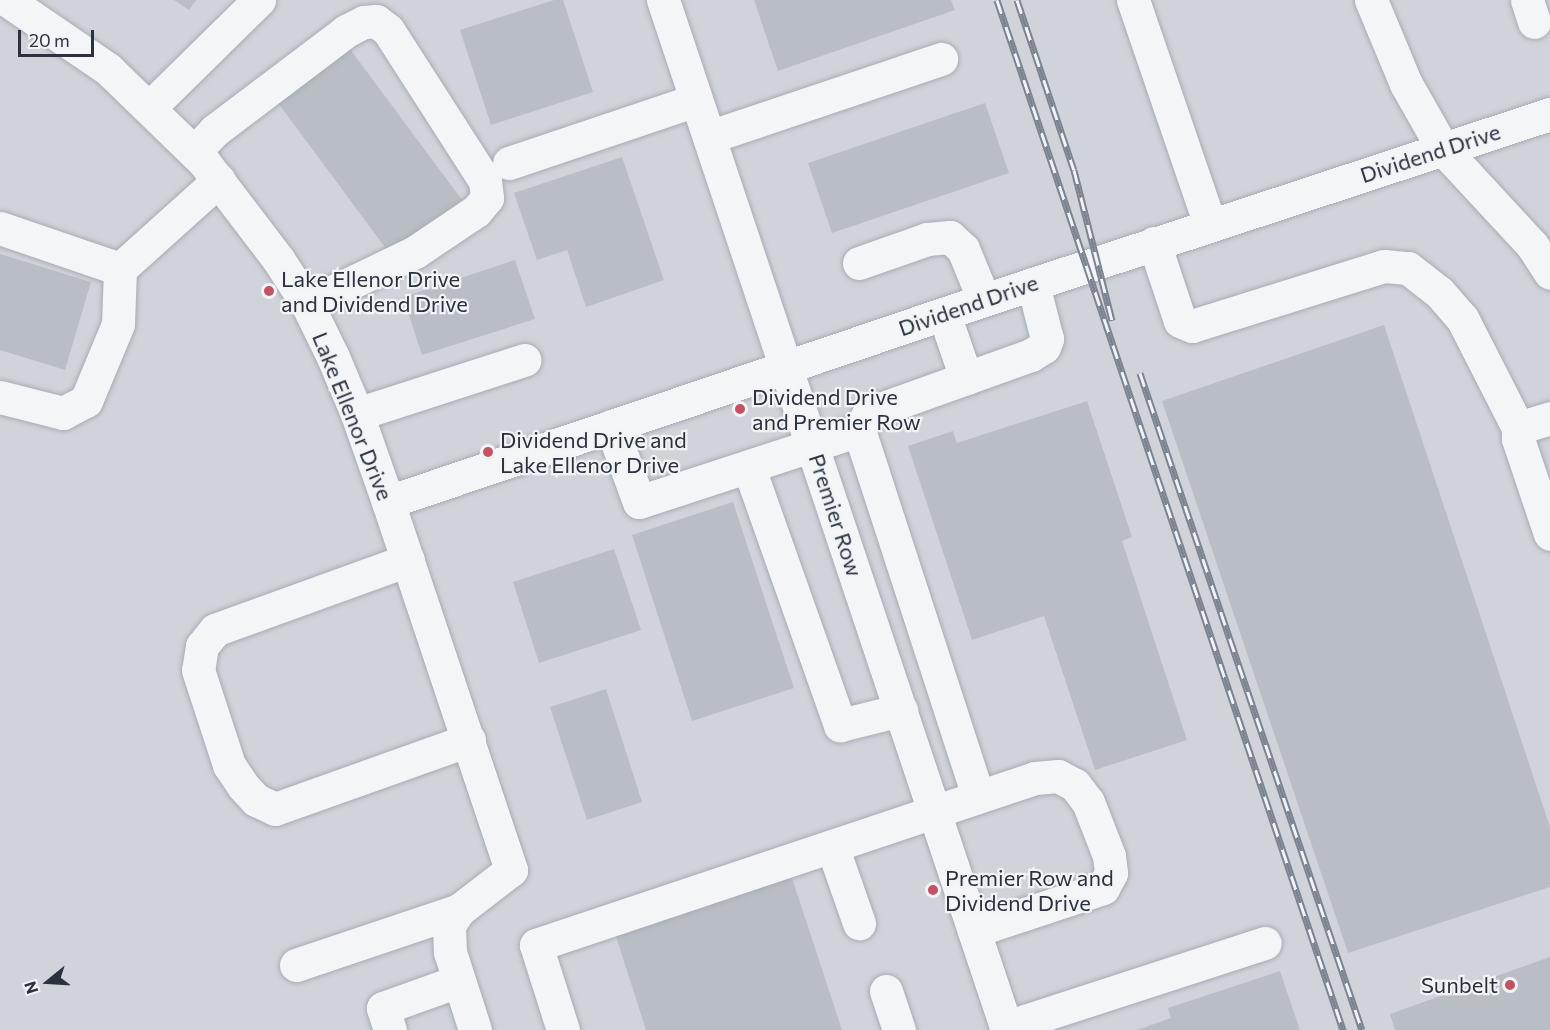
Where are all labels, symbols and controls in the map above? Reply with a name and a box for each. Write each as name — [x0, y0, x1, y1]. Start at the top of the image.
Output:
scale bar — [21, 18, 98, 56]
text: 20 m — [29, 29, 70, 51]
street label: Dividend Drive — [1357, 118, 1503, 188]
place label: Lake Ellenor Drive and Dividend Drive — [281, 265, 468, 316]
street label: Dividend Drive — [895, 269, 1041, 341]
marker: Lake Ellenor Drive and Dividend Drive — [262, 284, 276, 298]
street label: Lake Ellenor Drive — [307, 328, 399, 504]
place label: Dividend Drive and Premier Row — [752, 383, 921, 434]
marker: Dividend Drive and Premier Row — [733, 402, 747, 416]
place label: Dividend Drive and Lake Ellenor Drive — [500, 426, 687, 478]
marker: Dividend Drive and Lake Ellenor Drive — [481, 445, 495, 459]
street label: Premier Row — [804, 450, 868, 580]
place label: Premier Row and Dividend Drive — [945, 864, 1114, 915]
marker: Premier Row and Dividend Drive — [926, 883, 940, 897]
north arrow — [18, 952, 78, 1012]
place label: Sunbelt — [1421, 972, 1498, 998]
marker: Sunbelt — [1503, 978, 1517, 992]
text: N — [20, 979, 41, 996]

